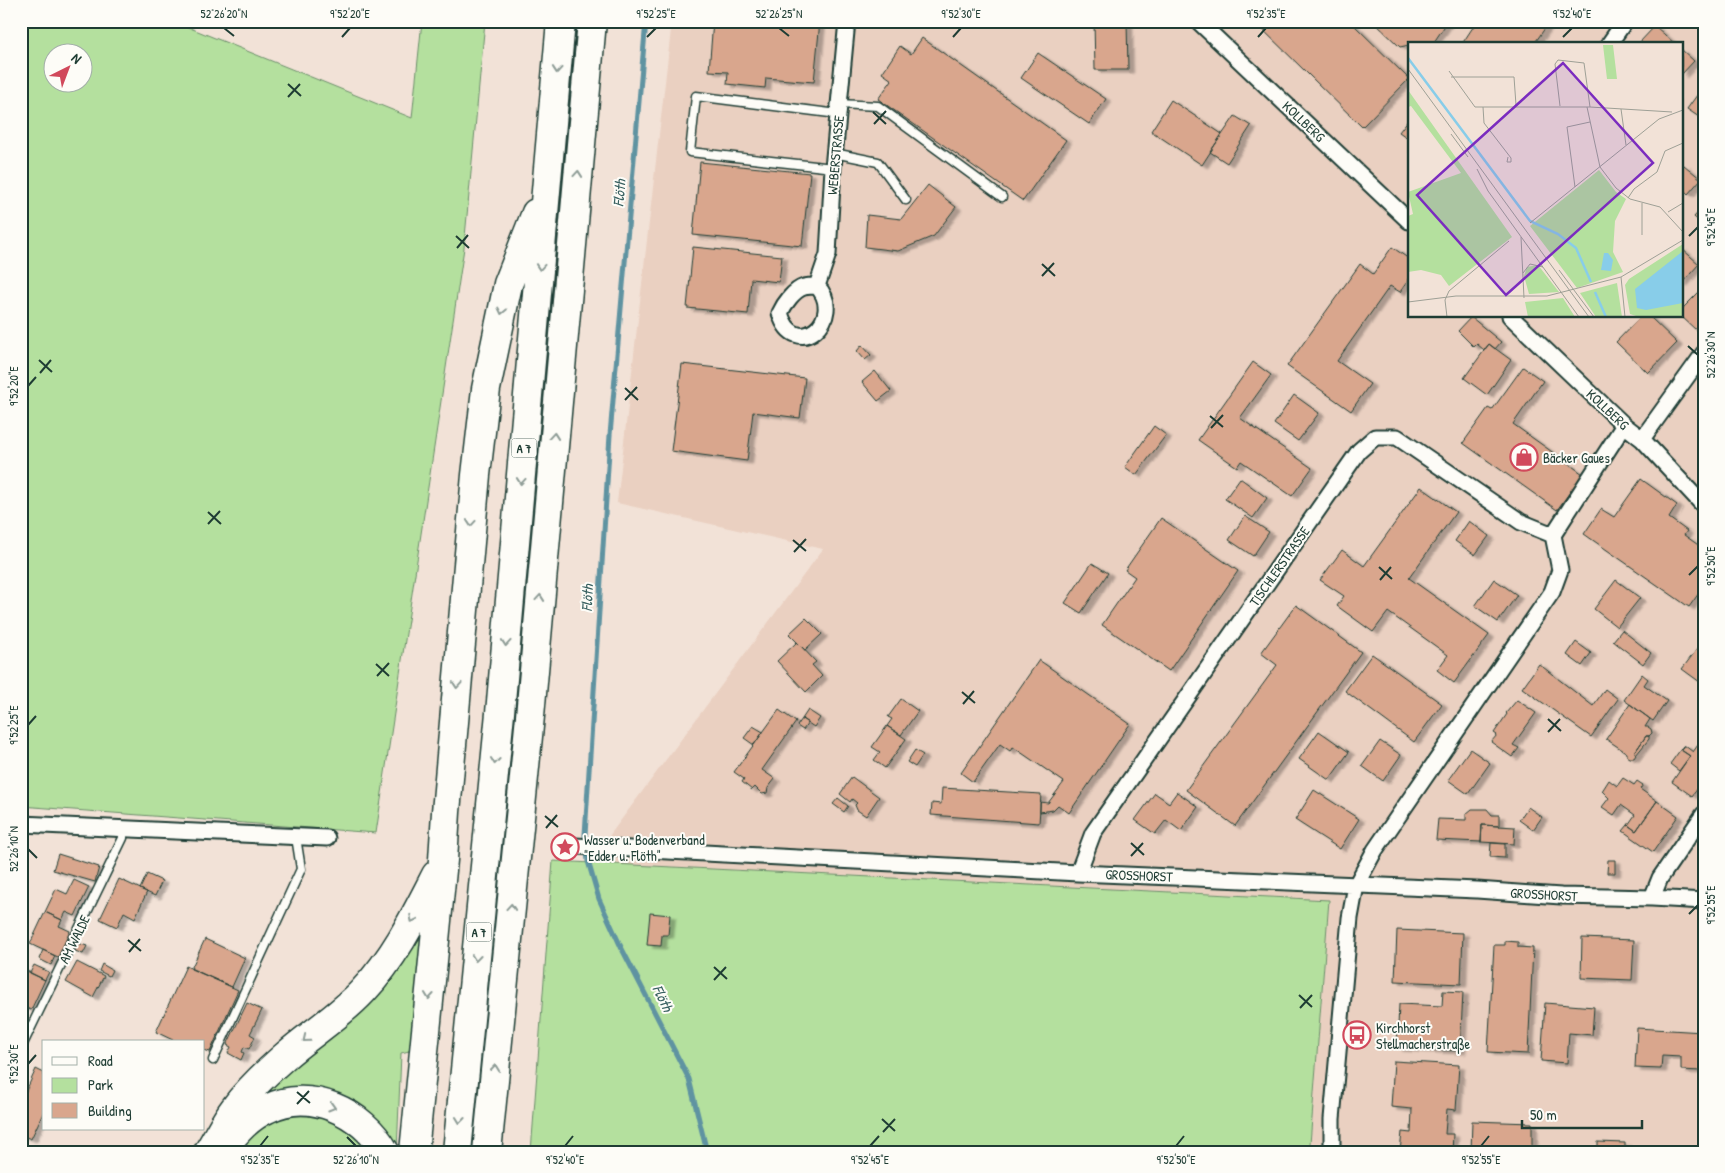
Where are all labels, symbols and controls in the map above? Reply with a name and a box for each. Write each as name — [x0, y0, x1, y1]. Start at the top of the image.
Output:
text: 52°26'20"N — [201, 5, 247, 22]
text: 9°52'20"E — [330, 5, 371, 22]
text: 9°52'25"E — [636, 5, 676, 22]
text: 52°26'25"N — [756, 5, 802, 22]
text: 9°52'30"E — [941, 5, 981, 22]
text: 9°52'35"E — [1246, 5, 1286, 22]
text: 9°52'40"E — [1553, 5, 1592, 22]
north arrow — [42, 42, 92, 92]
inset map — [1408, 42, 1682, 318]
text: N — [68, 48, 87, 68]
one-way arrow — [552, 66, 563, 74]
street label: KOLLBERG — [1279, 96, 1330, 146]
street label: WEBERSTRASSE — [822, 114, 848, 196]
one-way arrow — [572, 169, 583, 177]
water label: Flöth — [607, 177, 631, 207]
text: 9°52'45"E — [1702, 207, 1719, 246]
one-way arrow — [535, 263, 546, 271]
one-way arrow — [497, 307, 508, 316]
text: 52°26'30"N — [1702, 332, 1719, 378]
text: 9°52'20"E — [5, 365, 22, 406]
street label: KOLLBERG — [1583, 384, 1634, 434]
one-way arrow — [549, 431, 560, 439]
road number: A 7 — [512, 438, 536, 458]
shop icon: Bäcker Gaues — [1509, 442, 1539, 472]
place label: Bäcker Gaues — [1543, 448, 1610, 467]
one-way arrow — [516, 477, 527, 485]
one-way arrow — [466, 520, 477, 528]
street label: TISCHLERSTRASSE — [1244, 522, 1314, 610]
text: 9°52'50"E — [1702, 546, 1719, 586]
water label: Flöth — [576, 582, 598, 612]
one-way arrow — [534, 593, 545, 601]
one-way arrow — [501, 639, 512, 647]
one-way arrow — [452, 682, 463, 690]
text: 9°52'25"E — [5, 705, 22, 745]
one-way arrow — [490, 758, 501, 766]
text: 52°26'10"N — [5, 826, 22, 872]
place label: Wasser u. Bodenverband "Edder u. Flöth" — [584, 830, 705, 865]
place icon: Wasser u. Bodenverband "Edder u. Flöth" — [550, 832, 580, 862]
street label: GROSSHORST — [1105, 864, 1173, 886]
street label: GROSSHORST — [1510, 883, 1579, 905]
text: 9°52'55"E — [1702, 885, 1719, 924]
one-way arrow — [506, 902, 517, 910]
street label: AM WALDE — [54, 912, 94, 966]
one-way arrow — [409, 914, 419, 923]
road number: A 7 — [466, 922, 492, 942]
one-way arrow — [471, 954, 482, 962]
water label: Flöth — [648, 981, 679, 1016]
one-way arrow — [424, 992, 435, 1000]
place label: Kirchhorst Stellmacherstraße — [1376, 1018, 1471, 1054]
bus stop icon: Kirchhorst Stellmacherstraße — [1342, 1020, 1372, 1050]
one-way arrow — [303, 1034, 312, 1042]
legend — [42, 1040, 205, 1130]
text: 9°52'30"E — [5, 1044, 22, 1084]
text: Road — [88, 1050, 113, 1071]
one-way arrow — [489, 1064, 500, 1072]
text: Park — [88, 1074, 113, 1095]
scale bar — [1522, 1098, 1642, 1130]
text: Building — [88, 1100, 132, 1121]
one-way arrow — [327, 1101, 335, 1111]
text: 50 m — [1530, 1104, 1557, 1125]
one-way arrow — [455, 1116, 466, 1124]
text: 9°52'35"E — [240, 1151, 280, 1168]
text: 52°26'10"N — [333, 1151, 379, 1168]
text: 9°52'40"E — [546, 1151, 585, 1168]
text: 9°52'45"E — [851, 1151, 890, 1168]
text: 9°52'50"E — [1156, 1151, 1196, 1168]
text: 9°52'55"E — [1462, 1151, 1501, 1168]

